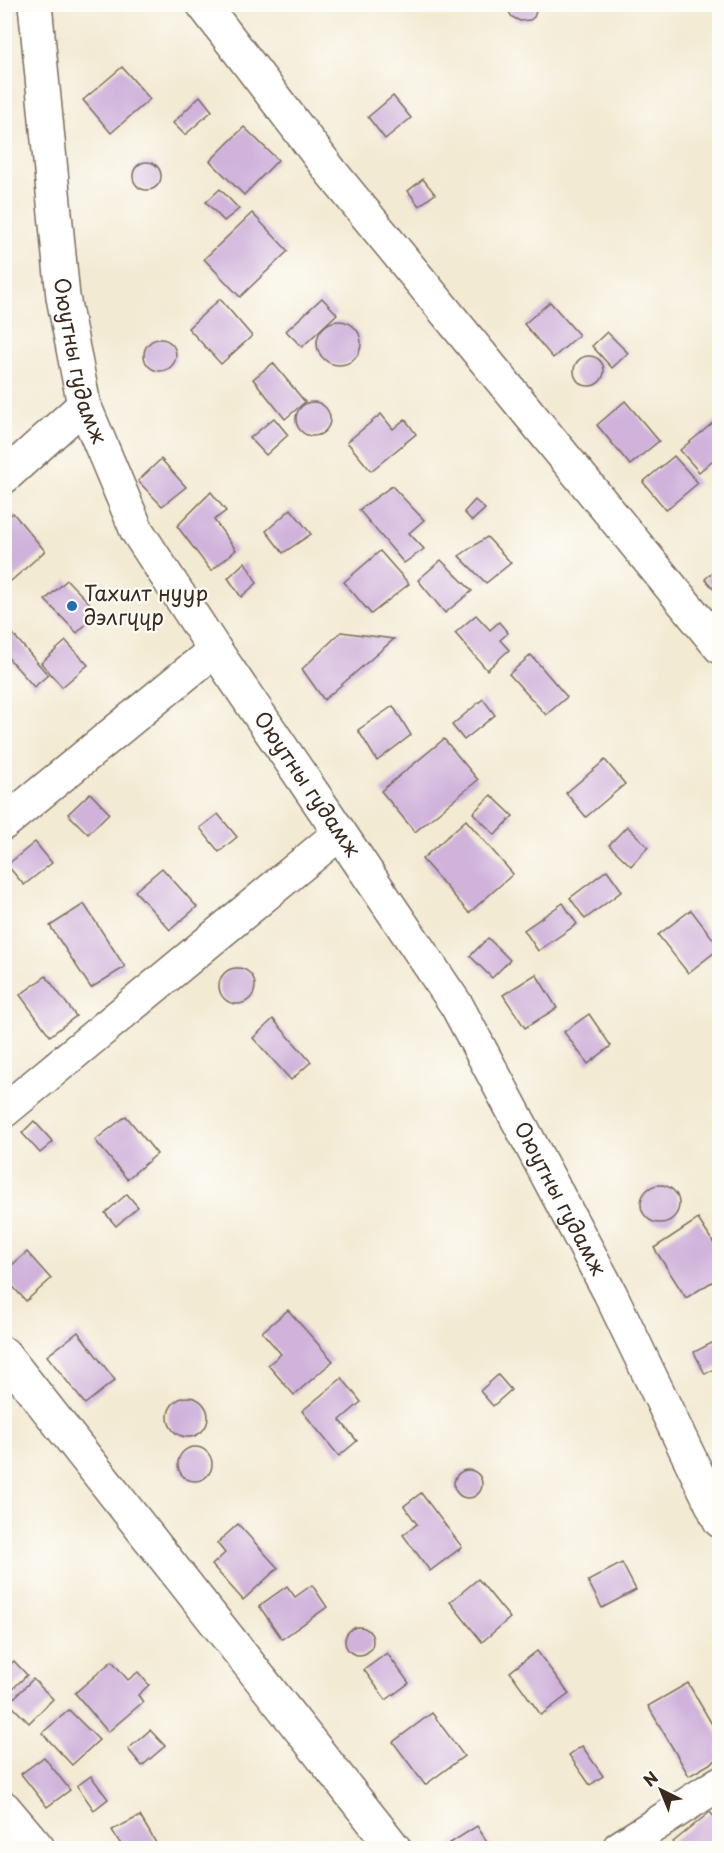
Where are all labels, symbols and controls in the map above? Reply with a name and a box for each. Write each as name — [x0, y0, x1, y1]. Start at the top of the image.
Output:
street label: Оюутны гудамж — [47, 276, 117, 449]
place label: Тахилт нуур дэлгүүр — [84, 576, 208, 632]
marker: Тахилт нуур дэлгүүр — [65, 599, 79, 613]
street label: Оюутны гудамж — [247, 704, 370, 863]
street label: Оюутны гудамж — [507, 1115, 616, 1281]
north arrow — [631, 1760, 691, 1820]
text: N — [637, 1765, 663, 1791]

